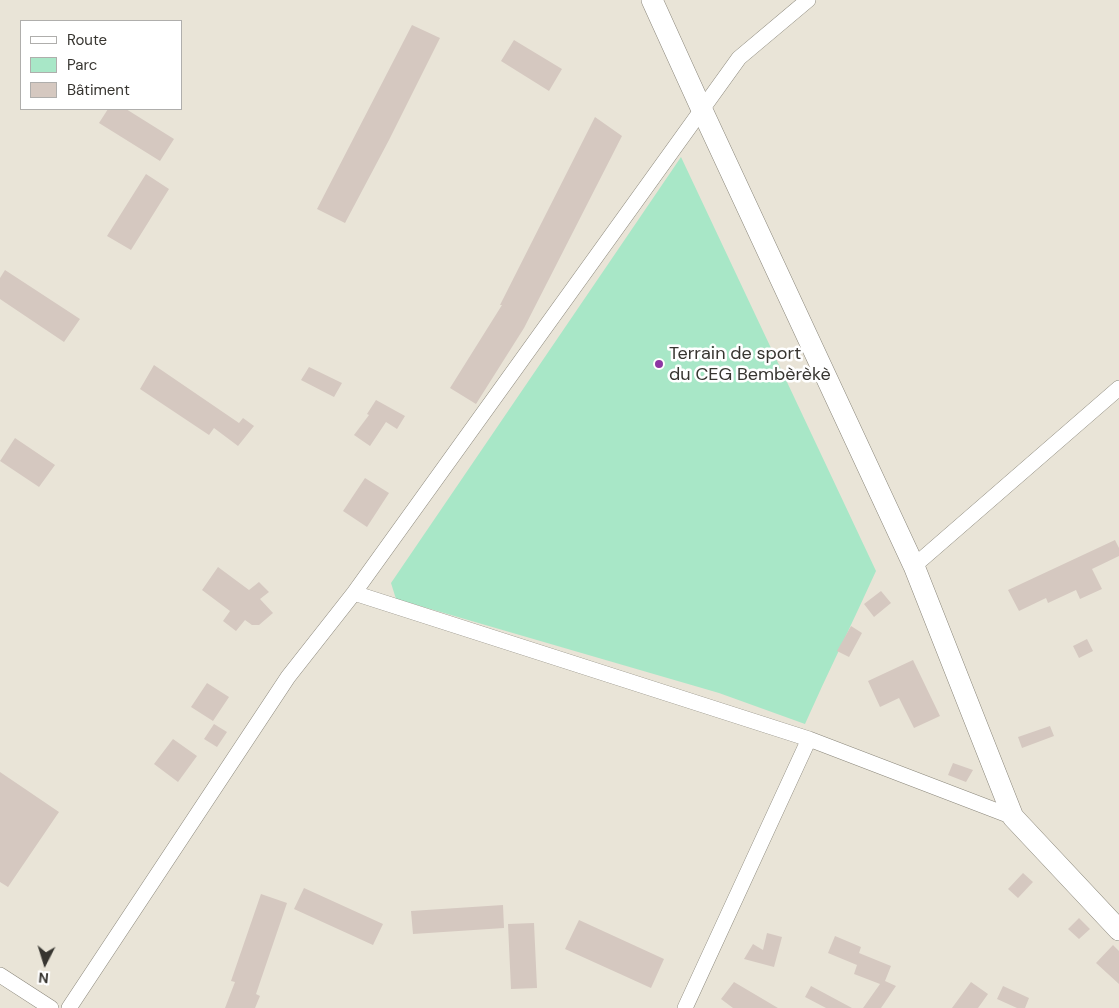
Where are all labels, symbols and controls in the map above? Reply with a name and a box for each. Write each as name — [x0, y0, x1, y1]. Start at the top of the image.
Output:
legend — [20, 20, 182, 110]
text: Route — [67, 30, 107, 50]
text: Parc — [67, 55, 97, 75]
text: Bâtiment — [67, 80, 130, 100]
place label: Terrain de sport du CEG Bembèrèkè — [669, 343, 831, 386]
marker: Terrain de sport du CEG Bembèrèkè — [653, 358, 665, 370]
north arrow — [20, 938, 70, 988]
text: N — [38, 969, 50, 987]

